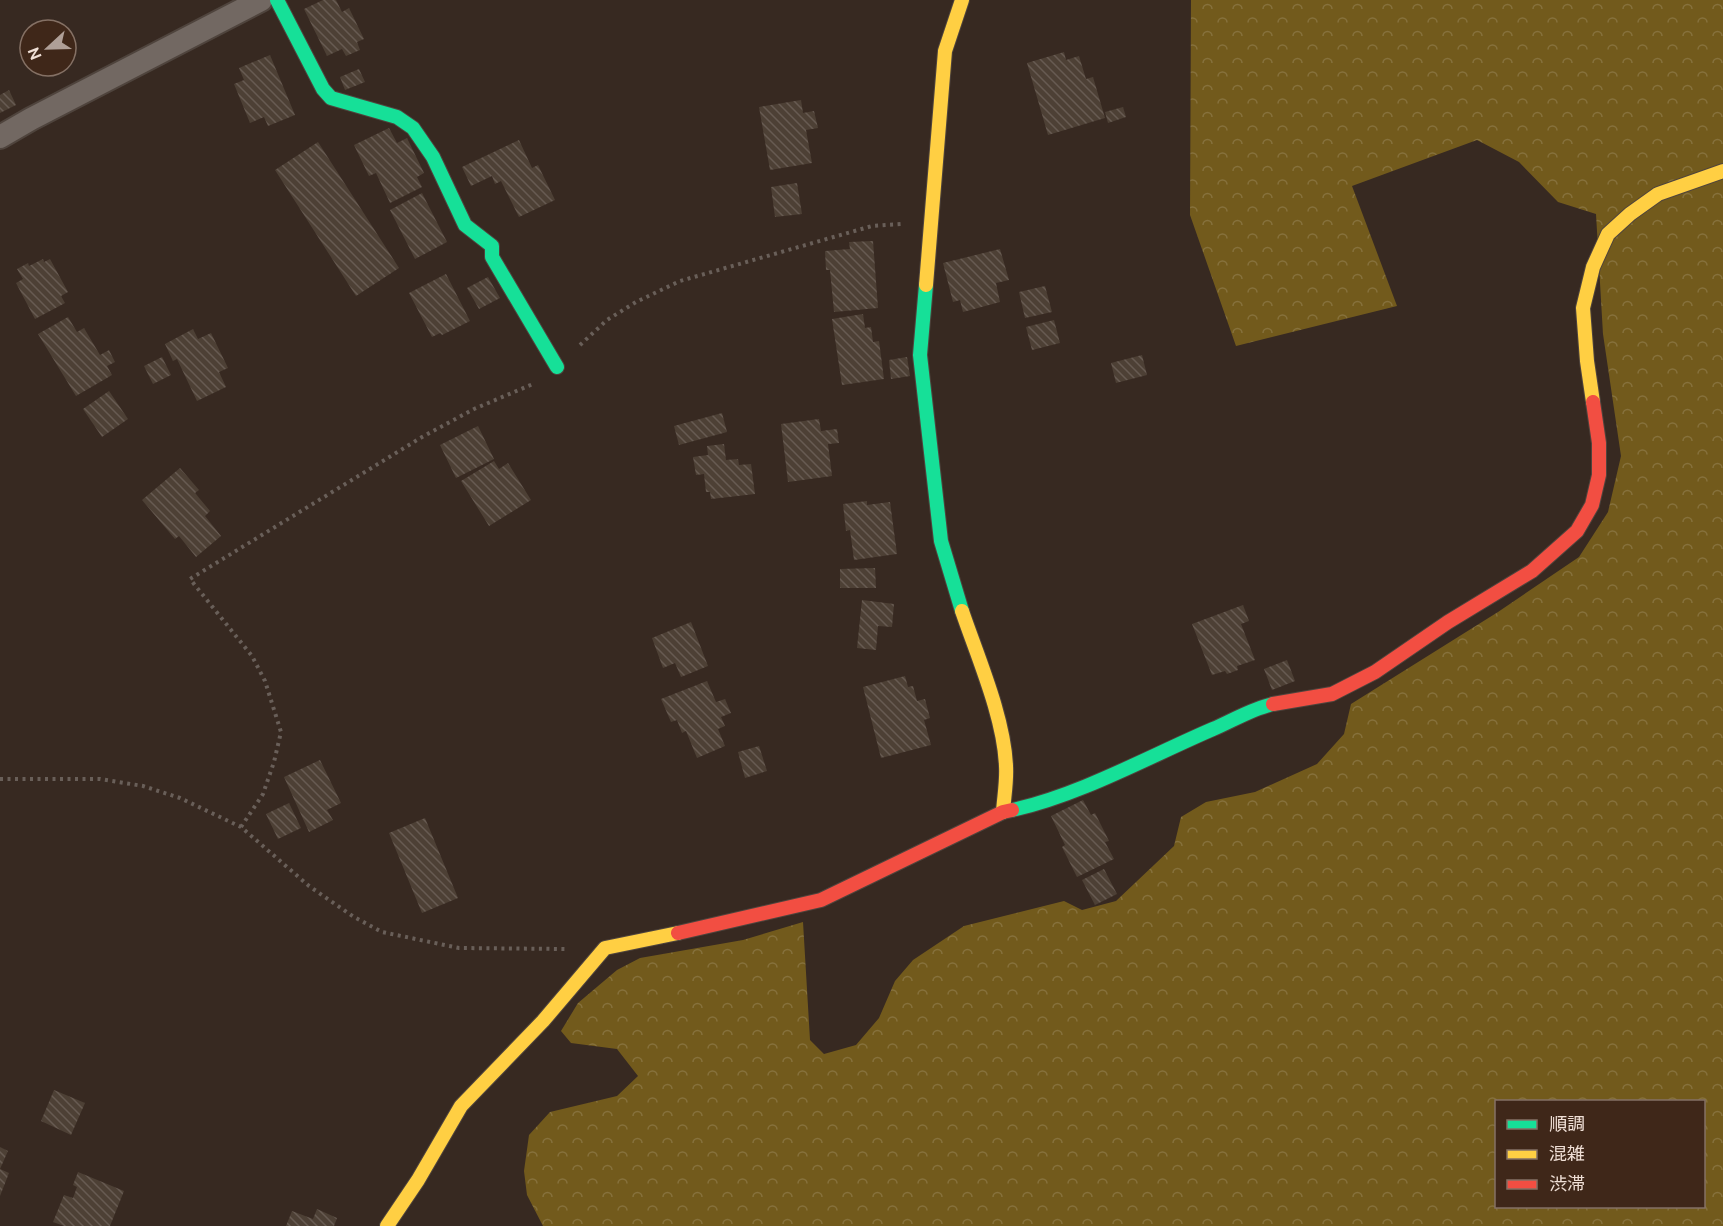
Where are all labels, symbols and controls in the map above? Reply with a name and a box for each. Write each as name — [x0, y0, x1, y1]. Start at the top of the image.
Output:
north arrow — [18, 18, 78, 78]
text: N — [24, 45, 45, 63]
legend — [1495, 1100, 1705, 1208]
text: 順調 — [1549, 1113, 1585, 1133]
text: 混雑 — [1549, 1143, 1585, 1163]
text: 渋滞 — [1549, 1173, 1585, 1193]

